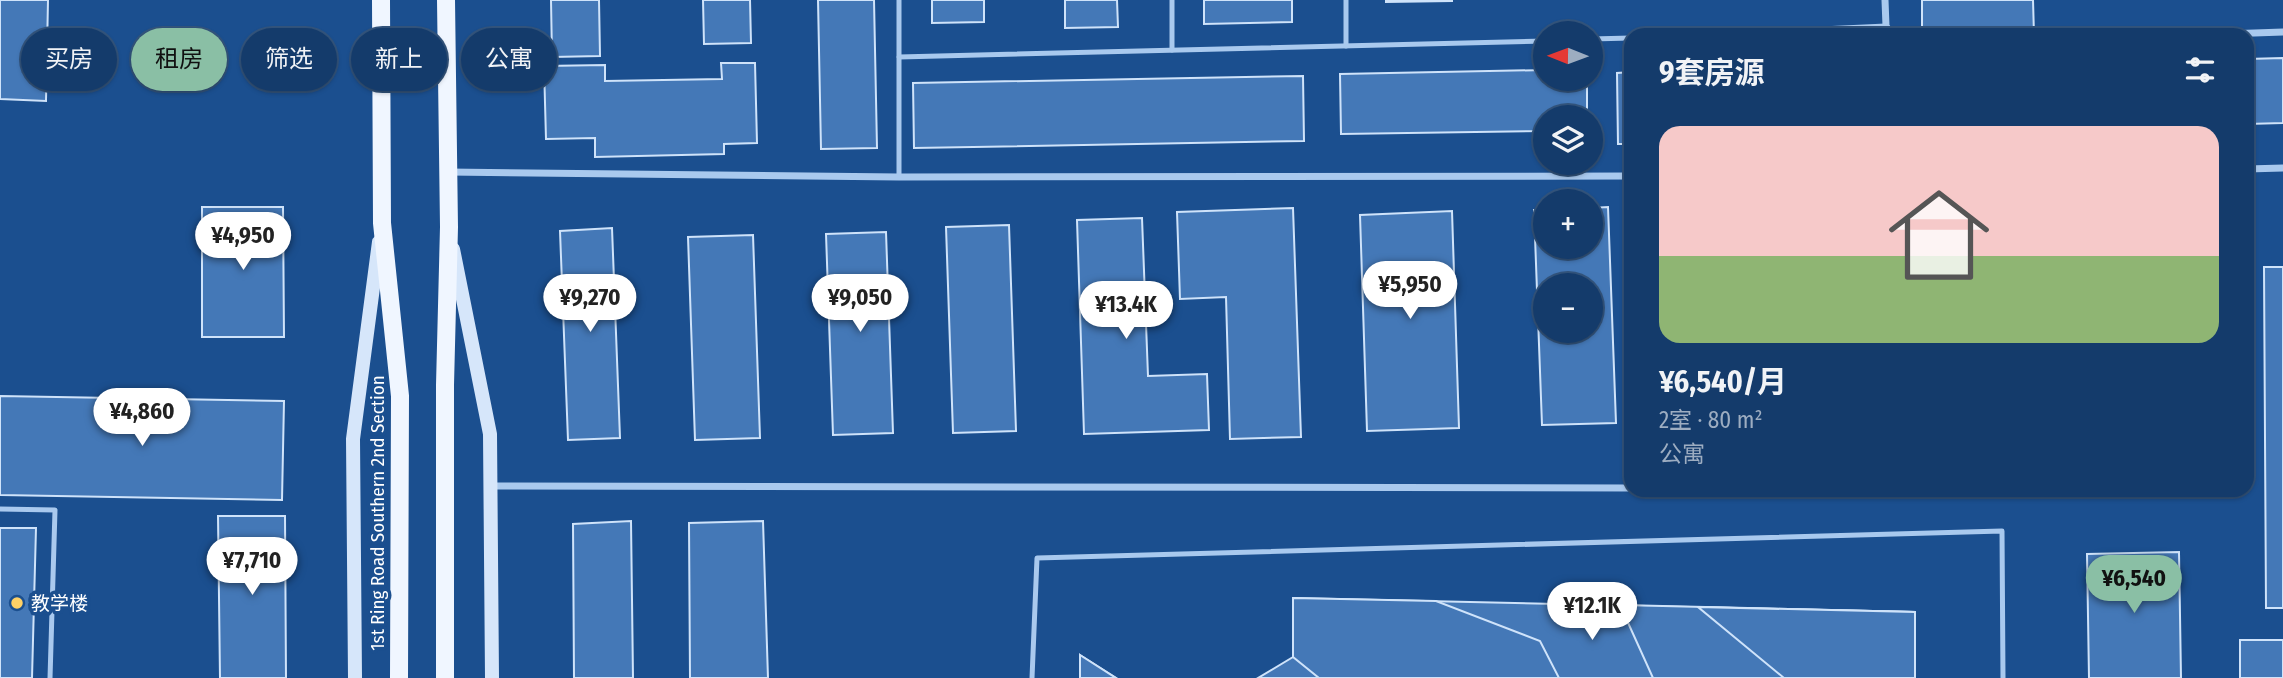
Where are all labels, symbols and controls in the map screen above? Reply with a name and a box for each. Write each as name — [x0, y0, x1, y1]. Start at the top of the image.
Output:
north arrow — [1533, 21, 1603, 91]
map controls — [1533, 21, 1603, 343]
chip: 买房 — [21, 28, 117, 91]
chip: 租房 — [131, 28, 227, 91]
chip: 筛选 — [241, 28, 337, 91]
chip: 新上 — [351, 28, 447, 91]
chip: 公寓 — [461, 28, 557, 91]
icon: filters — [2181, 51, 2219, 89]
text: 9套房源 — [1659, 55, 1765, 91]
button: layers — [1533, 105, 1603, 175]
icon: home — [1876, 172, 2002, 298]
button: + — [1533, 189, 1603, 259]
pin: ¥4,950 — [186, 212, 300, 272]
text: ¥4,950 — [211, 221, 275, 249]
pin: ¥5,950 — [1353, 262, 1467, 321]
text: ¥5,950 — [1378, 270, 1442, 298]
button: − — [1533, 273, 1603, 343]
pin: ¥9,270 — [533, 274, 647, 334]
pin: ¥9,050 — [803, 274, 917, 334]
pin: ¥13.4K — [1069, 282, 1183, 341]
text: ¥9,270 — [559, 283, 621, 311]
text: ¥9,050 — [828, 283, 892, 311]
text: ¥13.4K — [1095, 290, 1157, 318]
text: ¥6,540/月 — [1659, 364, 1787, 400]
street label: 1st Ring Road Southern 2nd Section — [366, 375, 389, 651]
pin: ¥4,860 — [85, 388, 199, 448]
text: ¥4,860 — [109, 397, 175, 425]
text: 2室 · 80 m² — [1659, 406, 1763, 434]
text: 公寓 — [1659, 440, 1705, 468]
pin: ¥7,710 — [195, 538, 309, 597]
text: ¥7,710 — [223, 546, 281, 574]
pin: ¥6,540 — [2077, 556, 2191, 615]
text: ¥6,540 — [2102, 564, 2166, 592]
pin: ¥12.1K — [1535, 582, 1649, 642]
text: ¥12.1K — [1563, 591, 1621, 619]
place label: 教学楼 — [31, 592, 88, 615]
marker: 教学楼 — [9, 595, 25, 611]

